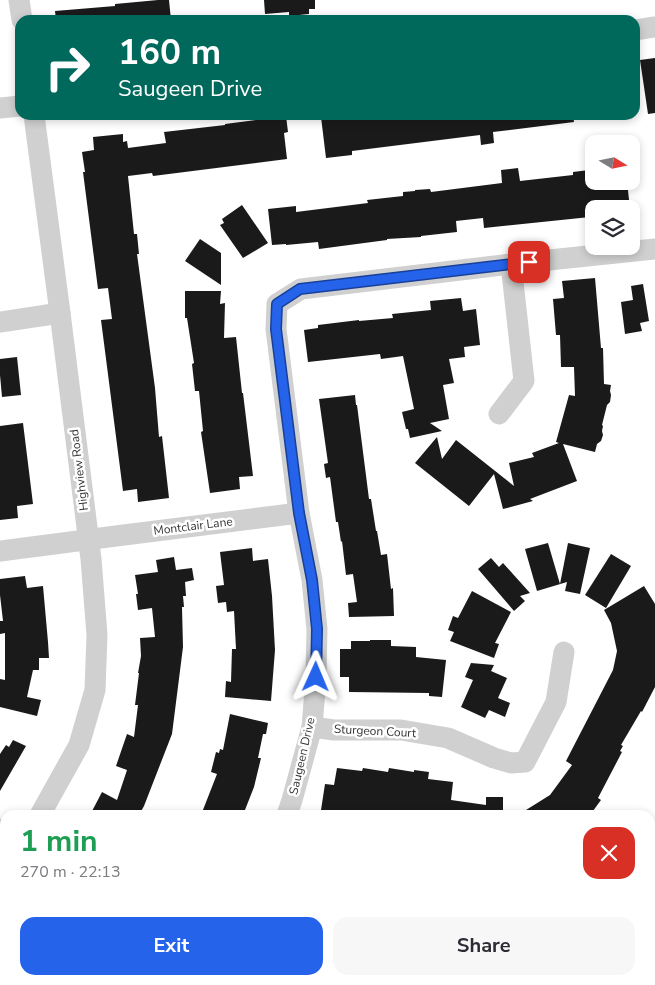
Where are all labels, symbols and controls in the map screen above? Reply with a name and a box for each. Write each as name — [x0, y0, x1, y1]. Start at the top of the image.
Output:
text: 160 m — [118, 29, 221, 76]
icon: right — [35, 35, 100, 100]
text: Saugeen Drive — [118, 74, 262, 104]
north arrow — [585, 135, 640, 190]
map controls — [585, 135, 640, 255]
button: layers — [585, 200, 640, 255]
pin — [508, 241, 550, 283]
icon: arrive — [515, 248, 543, 276]
street label: Highview Road — [66, 428, 92, 512]
street label: Montclair Lane — [153, 513, 233, 539]
position arrow — [289, 650, 341, 702]
street label: Saugeen Drive — [285, 716, 319, 796]
street label: Sturgeon Court — [333, 721, 417, 741]
text: 1 min — [20, 821, 98, 862]
button: close — [583, 827, 635, 879]
text: 270 m · 22:13 — [20, 861, 121, 883]
button: Exit — [20, 917, 323, 975]
button: Share — [333, 917, 635, 975]

